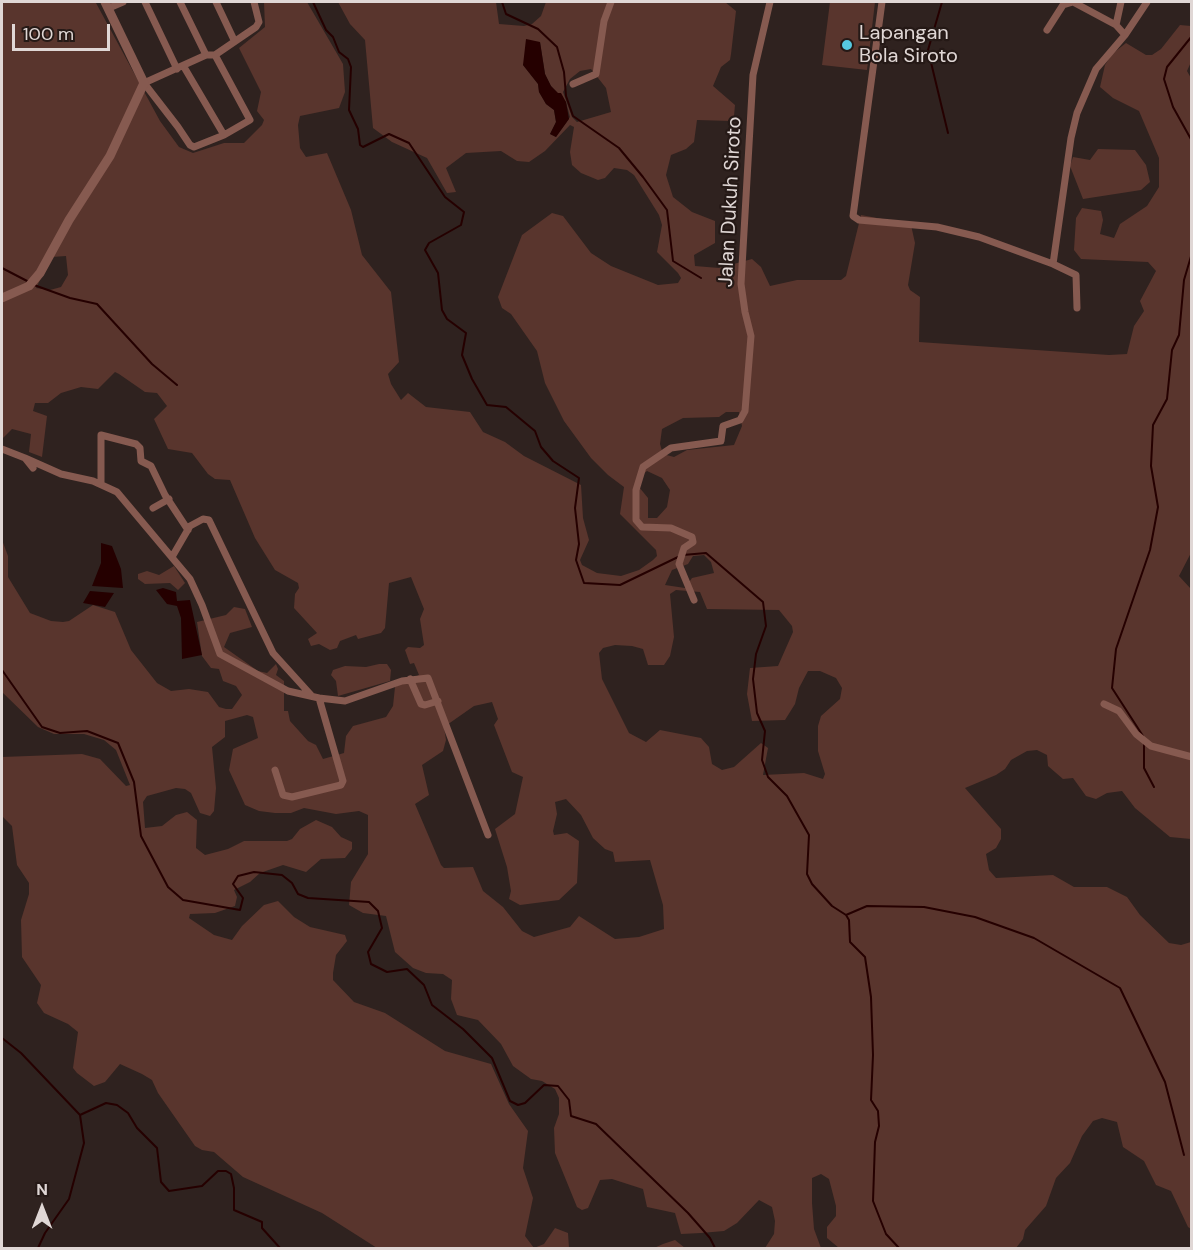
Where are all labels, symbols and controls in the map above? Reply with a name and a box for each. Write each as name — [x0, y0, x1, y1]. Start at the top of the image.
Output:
scale bar — [15, 12, 112, 50]
text: 100 m — [23, 22, 74, 46]
place label: Lapangan Bola Siroto — [859, 22, 958, 69]
marker: Lapangan Bola Siroto — [840, 38, 854, 52]
street label: Jalan Dukuh Siroto — [715, 116, 747, 288]
north arrow — [12, 1178, 72, 1238]
text: N — [36, 1179, 48, 1200]

